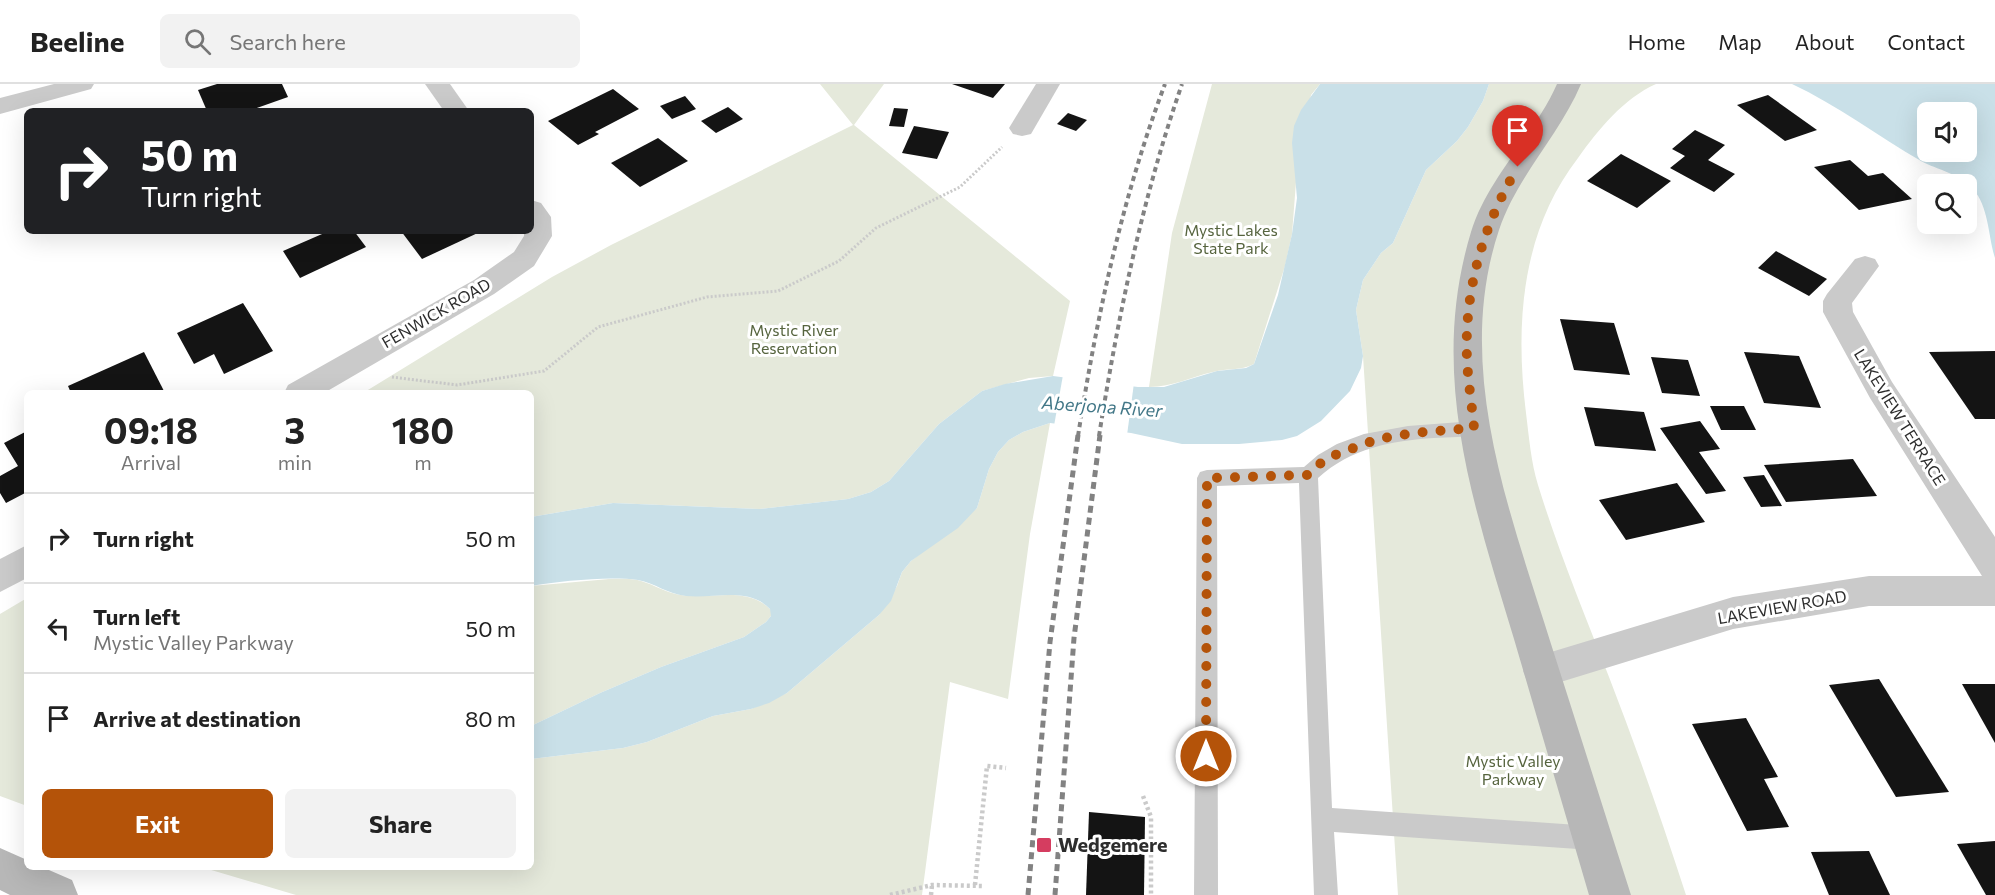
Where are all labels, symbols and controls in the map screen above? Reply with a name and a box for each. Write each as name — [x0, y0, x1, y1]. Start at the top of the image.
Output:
search box — [160, 14, 580, 68]
text: Beeline — [30, 24, 124, 58]
icon: search — [181, 25, 214, 58]
text: Search here — [229, 28, 346, 55]
text: Home — [1628, 29, 1685, 54]
text: Map — [1718, 29, 1762, 54]
text: About — [1795, 29, 1854, 54]
text: Contact — [1887, 29, 1965, 54]
map controls — [1917, 102, 1977, 234]
button: sound — [1917, 102, 1977, 162]
pin — [1492, 105, 1543, 167]
icon: arrive — [1501, 114, 1534, 147]
text: 50 m — [141, 128, 238, 180]
icon: right — [42, 132, 120, 210]
button: search — [1917, 174, 1977, 234]
text: Turn right — [141, 180, 261, 213]
park label: Mystic Lakes State Park — [1184, 220, 1278, 257]
street label: FENWICK ROAD — [378, 274, 493, 351]
park label: Mystic River Reservation — [749, 320, 839, 357]
street label: LAKEVIEW TERRACE — [1851, 345, 1950, 488]
water label: Aberjona River — [1040, 391, 1164, 421]
text: 09:18 — [104, 407, 198, 451]
text: 3 — [284, 407, 305, 451]
text: 180 — [392, 407, 454, 451]
text: Arrival — [121, 450, 181, 474]
text: min — [278, 450, 312, 474]
text: m — [414, 450, 432, 474]
icon: right — [42, 522, 75, 555]
text: Turn right — [93, 525, 194, 552]
text: 50 m — [466, 525, 516, 552]
street label: LAKEVIEW ROAD — [1716, 586, 1848, 627]
text: Turn left — [93, 603, 180, 630]
icon: left — [42, 612, 75, 645]
text: 50 m — [466, 615, 516, 642]
text: Mystic Valley Parkway — [93, 630, 294, 654]
icon: arrive — [42, 702, 75, 735]
text: Arrive at destination — [93, 705, 301, 732]
text: 80 m — [465, 705, 516, 732]
position arrow — [1174, 724, 1238, 788]
park label: Mystic Valley Parkway — [1465, 751, 1561, 788]
button: Exit — [42, 789, 273, 858]
button: Share — [285, 789, 516, 858]
place label: Wedgemere — [1058, 832, 1168, 856]
marker: Wedgemere — [1035, 836, 1053, 854]

